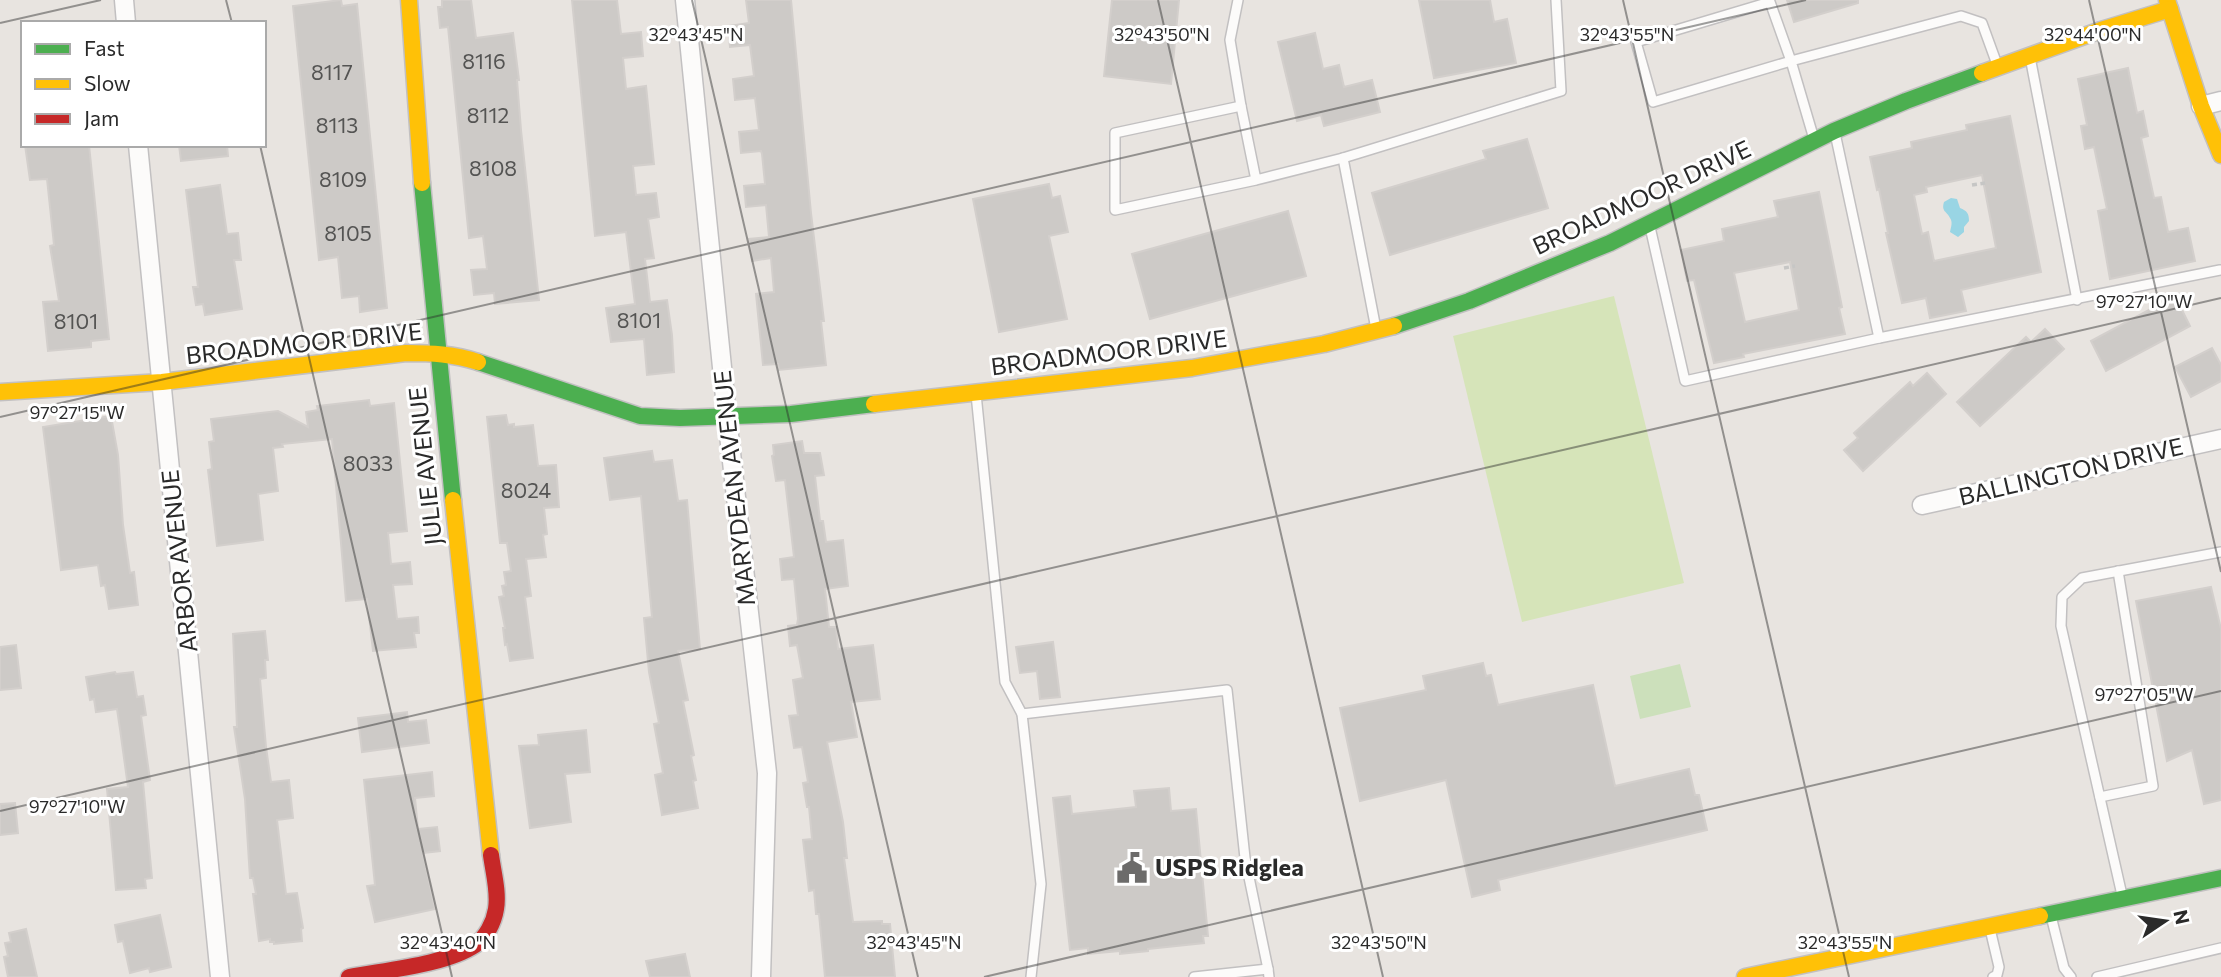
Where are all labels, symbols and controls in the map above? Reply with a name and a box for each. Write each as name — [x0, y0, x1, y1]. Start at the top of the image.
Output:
legend — [21, 21, 266, 147]
text: 32°43'45"N — [649, 23, 743, 45]
text: 32°43'50"N — [1114, 23, 1210, 45]
text: 32°43'55"N — [1580, 23, 1674, 45]
text: 32°44'00"N — [2044, 23, 2142, 45]
text: Fast — [84, 35, 125, 60]
house number: 8116 — [462, 48, 506, 73]
house number: 8117 — [311, 59, 353, 84]
text: Slow — [84, 70, 131, 95]
house number: 8112 — [467, 102, 509, 127]
text: Jam — [84, 105, 119, 130]
house number: 8113 — [316, 112, 358, 137]
street label: BROADMOOR DRIVE — [1528, 133, 1755, 260]
house number: 8108 — [469, 155, 517, 180]
house number: 8109 — [319, 166, 367, 191]
house number: 8105 — [324, 220, 372, 245]
text: 97°27'10"W — [2096, 290, 2192, 312]
house number: 8101 — [617, 307, 661, 332]
house number: 8101 — [54, 308, 98, 333]
street label: BROADMOOR DRIVE — [184, 316, 423, 369]
street label: BROADMOOR DRIVE — [989, 323, 1228, 380]
street label: MARYDEAN AVENUE — [707, 369, 760, 608]
street label: JULIE AVENUE — [402, 385, 447, 547]
text: 97°27'15"W — [29, 401, 125, 423]
street label: BALLINGTON DRIVE — [1956, 431, 2186, 510]
house number: 8033 — [343, 450, 393, 475]
street label: ARBOR AVENUE — [154, 468, 203, 654]
house number: 8024 — [501, 477, 552, 502]
text: 97°27'05"W — [2094, 683, 2194, 705]
text: 97°27'10"W — [29, 795, 125, 817]
public building icon: USPS Ridglea — [1115, 851, 1149, 885]
place label: USPS Ridglea — [1155, 852, 1304, 881]
north arrow — [2130, 886, 2200, 956]
text: N — [2169, 908, 2195, 927]
text: 32°43'40"N — [400, 931, 496, 953]
text: 32°43'45"N — [867, 931, 961, 953]
text: 32°43'50"N — [1331, 931, 1427, 953]
text: 32°43'55"N — [1798, 931, 1892, 953]

